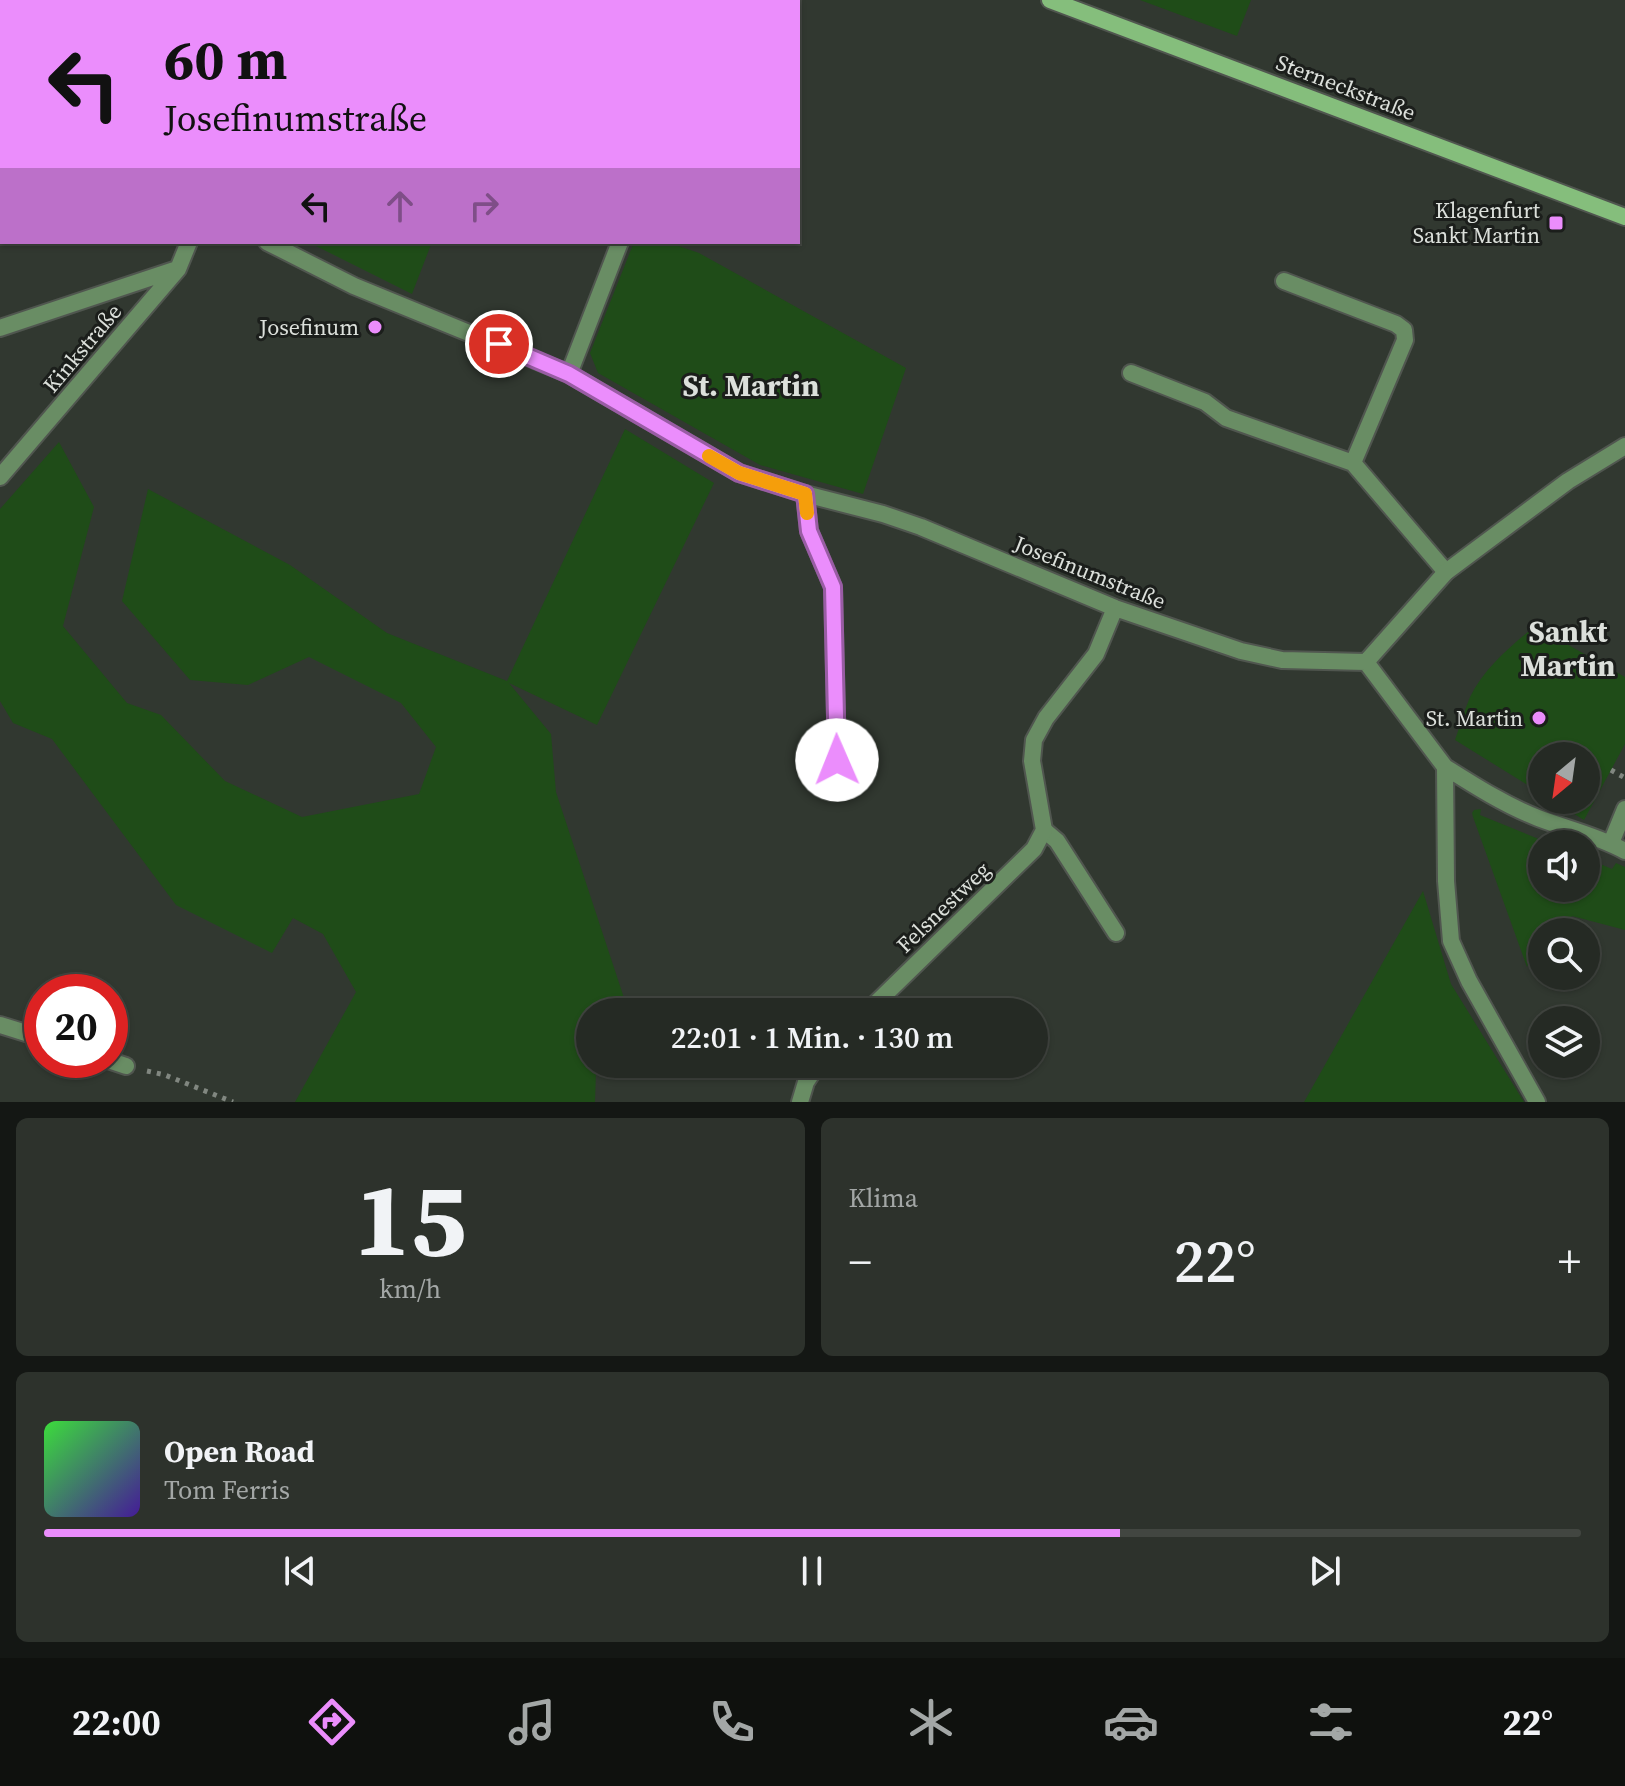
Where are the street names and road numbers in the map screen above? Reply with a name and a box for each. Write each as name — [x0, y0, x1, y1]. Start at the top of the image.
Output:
street label: Sterneckstraße — [1272, 47, 1420, 127]
street label: Kinkstraße — [36, 297, 128, 399]
street label: Josefinumstraße — [1009, 528, 1170, 616]
street label: Felsnestweg — [890, 855, 996, 959]

